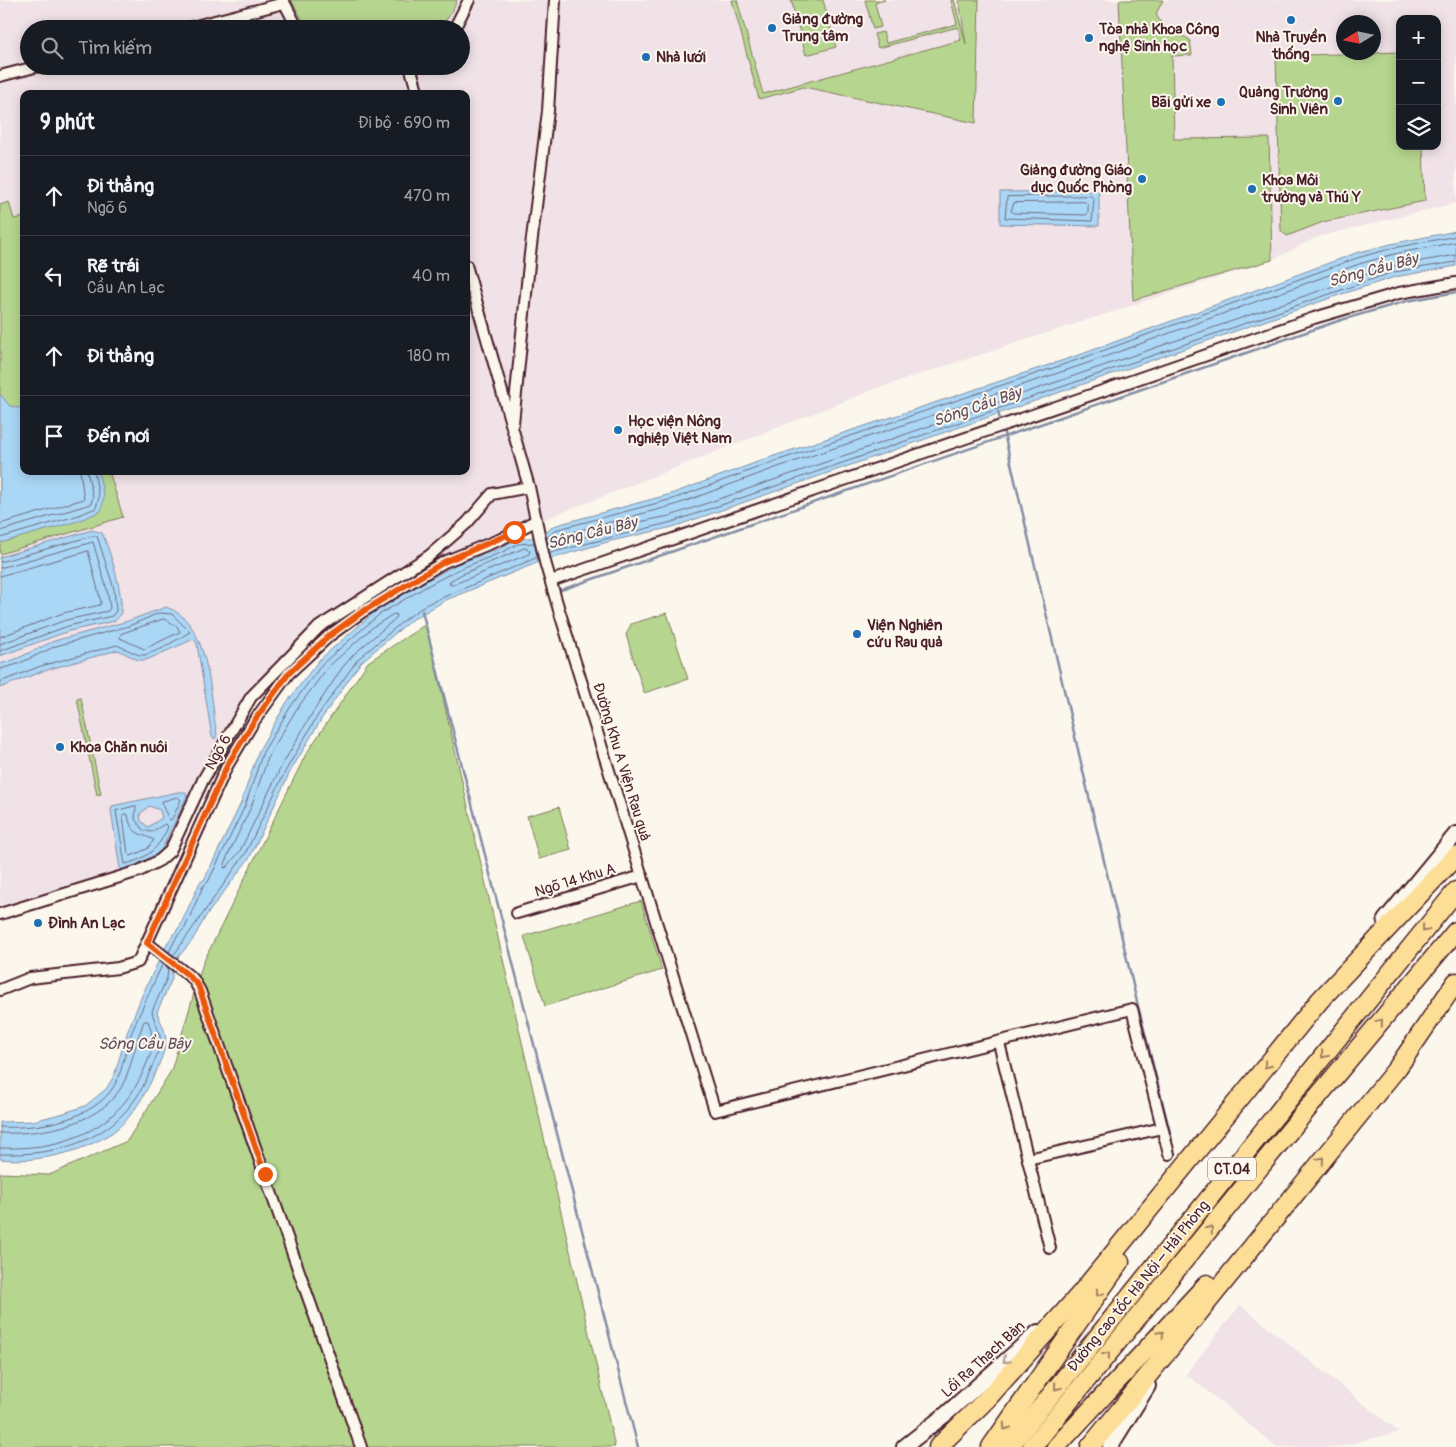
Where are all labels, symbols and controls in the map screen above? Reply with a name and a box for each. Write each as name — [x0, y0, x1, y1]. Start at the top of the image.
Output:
place label: Giảng đường Trung tâm — [781, 10, 863, 46]
marker: Nhà Truyền thống — [1285, 14, 1297, 26]
north arrow — [1336, 15, 1381, 60]
map controls — [1396, 15, 1441, 150]
button: + — [1396, 15, 1441, 60]
search box — [20, 20, 470, 75]
place label: Tòa nhà Khoa Công nghệ Sinh học — [1098, 20, 1220, 56]
marker: Giảng đường Trung tâm — [766, 22, 778, 34]
place label: Nhà Truyền thống — [1256, 28, 1327, 64]
marker: Tòa nhà Khoa Công nghệ Sinh học — [1083, 32, 1095, 44]
icon: search — [38, 34, 66, 62]
text: Tìm kiếm — [78, 36, 152, 60]
place label: Nhà lưới — [656, 48, 706, 67]
marker: Nhà lưới — [640, 51, 652, 63]
button: − — [1396, 60, 1441, 105]
place label: Quảng Trường Sinh Viên — [1239, 83, 1329, 119]
place label: Bãi gửi xe — [1151, 93, 1212, 112]
marker: Quảng Trường Sinh Viên — [1332, 95, 1344, 107]
marker: Bãi gửi xe — [1215, 96, 1227, 108]
button: layers — [1396, 105, 1441, 150]
text: 9 phút — [40, 109, 94, 136]
text: Đi bộ · 690 m — [358, 113, 450, 133]
place label: Giảng đường Giáo dục Quốc Phòng — [1020, 161, 1132, 197]
place label: Khoa Môi trường và Thú Y — [1261, 171, 1361, 207]
marker: Giảng đường Giáo dục Quốc Phòng — [1136, 173, 1148, 185]
text: Đi thẳng — [87, 174, 154, 198]
icon: ahead — [40, 182, 68, 210]
marker: Khoa Môi trường và Thú Y — [1246, 183, 1258, 195]
text: 470 m — [404, 186, 450, 206]
text: Ngõ 6 — [87, 198, 127, 218]
water label: Sông Cầu Bây — [1326, 247, 1422, 291]
text: Rẽ trái — [87, 254, 139, 278]
icon: left — [40, 262, 68, 290]
text: 40 m — [412, 266, 450, 286]
text: Cầu An Lạc — [87, 278, 165, 298]
icon: ahead — [40, 342, 68, 370]
text: Đi thẳng — [87, 344, 154, 368]
text: 180 m — [407, 346, 450, 366]
water label: Sông Cầu Bây — [930, 381, 1026, 431]
place label: Học viện Nông nghiệp Việt Nam — [628, 412, 732, 448]
icon: arrive — [40, 422, 68, 450]
text: Đến nơi — [87, 424, 149, 448]
marker: Học viện Nông nghiệp Việt Nam — [612, 424, 624, 436]
water label: Sông Cầu Bây — [545, 511, 641, 554]
route start — [503, 521, 526, 544]
place label: Viện Nghiên cứu Rau quả — [866, 616, 943, 652]
marker: Viện Nghiên cứu Rau quả — [851, 628, 863, 640]
street label: Đường Khu A Viện Rau quả — [588, 680, 655, 844]
street label: Ngõ 6 — [201, 731, 236, 773]
place label: Khoa Chăn nuôi — [70, 738, 167, 757]
marker: Khoa Chăn nuôi — [54, 741, 66, 753]
street label: Ngõ 14 Khu A — [532, 859, 618, 902]
place label: Đình An Lạc — [48, 914, 126, 933]
marker: Đình An Lạc — [32, 917, 44, 929]
one-way arrow — [1423, 923, 1431, 932]
one-way arrow — [1374, 1019, 1382, 1028]
water label: Sông Cầu Bây — [98, 1033, 192, 1054]
one-way arrow — [1320, 1050, 1329, 1059]
one-way arrow — [1264, 1060, 1273, 1069]
one-way arrow — [1315, 1157, 1323, 1166]
road number: CT.04 — [1208, 1158, 1256, 1180]
route end — [254, 1163, 277, 1186]
street label: Đường cao tốc Hà Nội – Hải Phòng — [1063, 1197, 1214, 1376]
one-way arrow — [1204, 1226, 1212, 1235]
one-way arrow — [1096, 1288, 1105, 1297]
street label: Lối Ra Thạch Bàn — [938, 1317, 1029, 1402]
one-way arrow — [1155, 1331, 1164, 1340]
one-way arrow — [1102, 1352, 1110, 1361]
one-way arrow — [1002, 1354, 1011, 1363]
one-way arrow — [1055, 1381, 1063, 1390]
one-way arrow — [1003, 1421, 1012, 1431]

